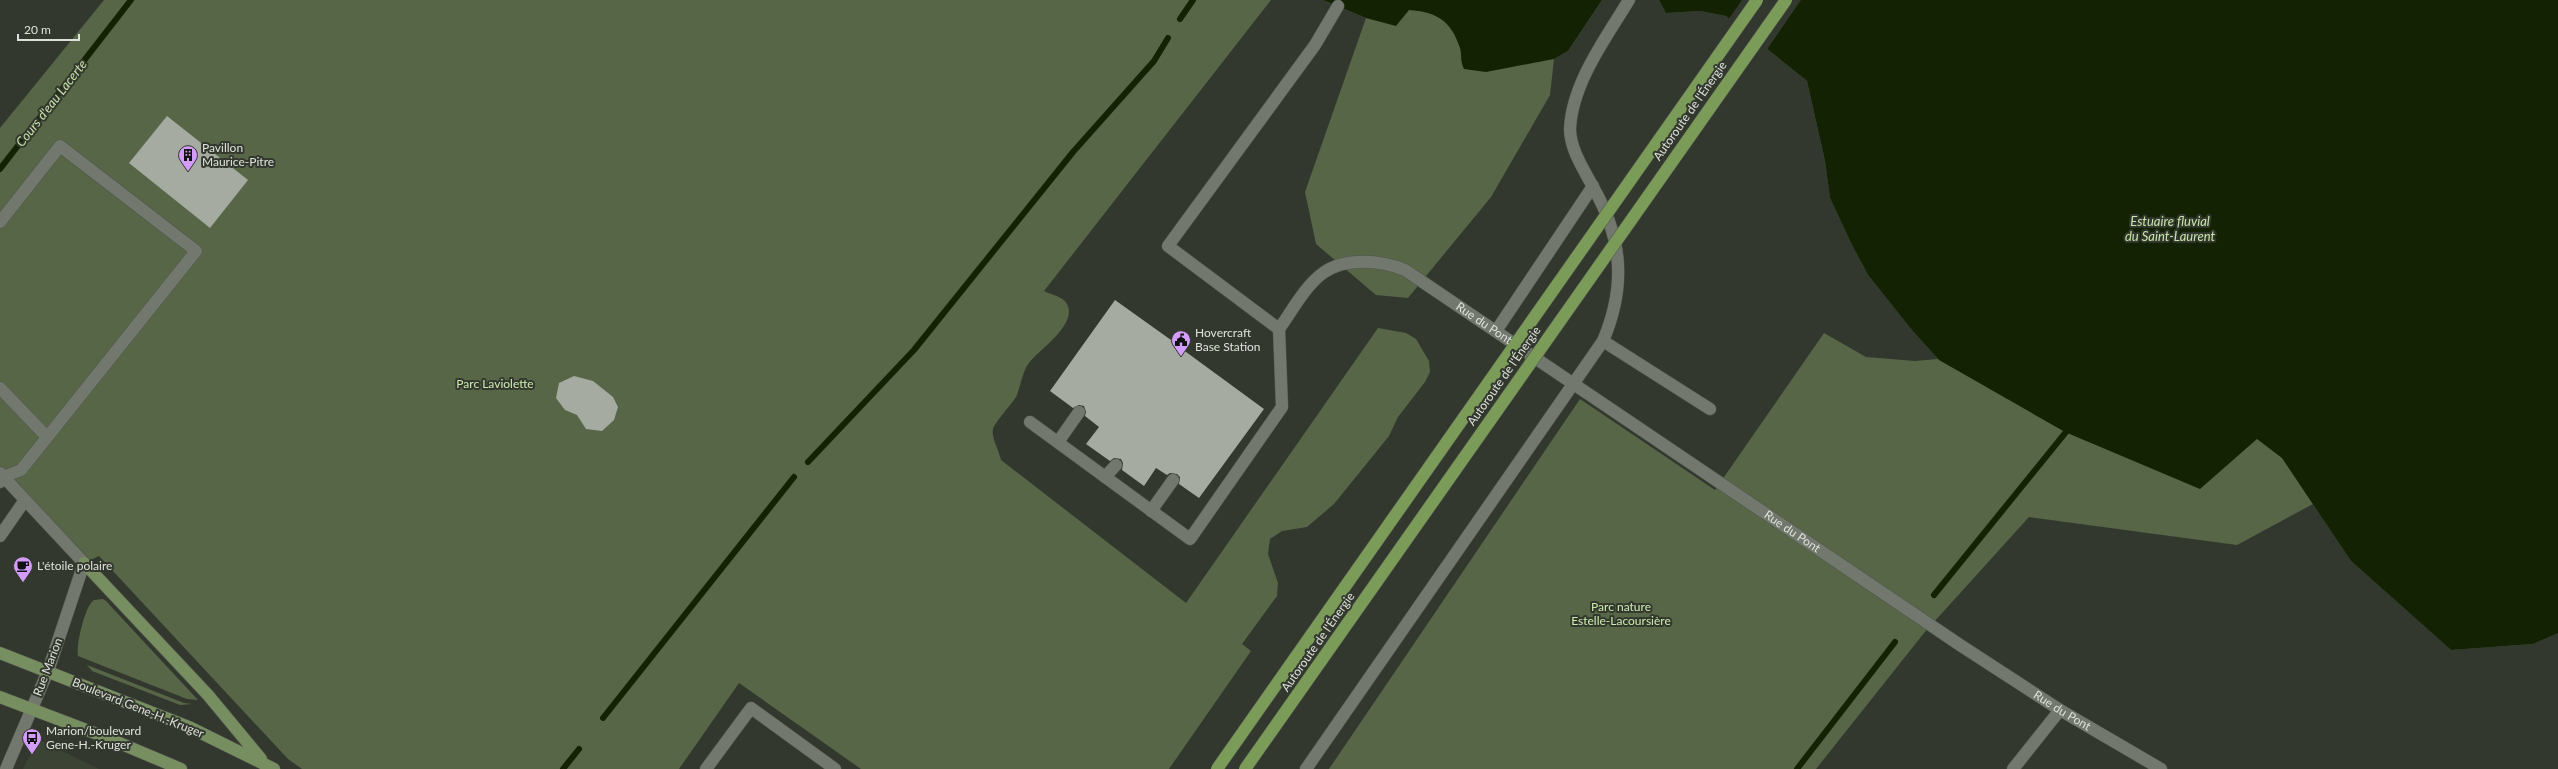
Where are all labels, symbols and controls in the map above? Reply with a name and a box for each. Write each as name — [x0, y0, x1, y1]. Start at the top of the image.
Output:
scale bar — [18, 16, 79, 42]
text: 20 m — [24, 22, 51, 37]
water label: Cours d'eau Lacerte — [12, 56, 90, 150]
street label: Autoroute de l'Énergie — [1650, 58, 1730, 163]
place label: Pavillon Maurice-Pitre — [202, 140, 274, 169]
building icon: Pavillon Maurice-Pitre — [177, 144, 199, 172]
water label: Estuaire fluvial du Saint-Laurent — [2125, 213, 2215, 244]
street label: Rue du Pont — [1453, 299, 1516, 348]
street label: Autoroute de l'Énergie — [1464, 323, 1544, 428]
place label: Hovercraft Base Station — [1195, 325, 1261, 354]
public building icon: Hovercraft Base Station — [1170, 329, 1192, 357]
park label: Parc Laviolette — [456, 376, 534, 391]
street label: Rue du Pont — [1762, 507, 1824, 556]
cafe icon: L'étoile polaire — [12, 555, 34, 583]
place label: L'étoile polaire — [37, 558, 112, 573]
street label: Autoroute de l'Énergie — [1278, 589, 1358, 694]
park label: Parc nature Estelle-Lacoursière — [1571, 599, 1671, 628]
street label: Rue Marion — [30, 636, 65, 698]
street label: Boulevard Gene-H.-Kruger — [70, 674, 207, 741]
street label: Rue du Pont — [2031, 687, 2094, 734]
place label: Marion/boulevard Gene-H.-Kruger — [46, 723, 141, 752]
bus stop icon: Marion/boulevard Gene-H.-Kruger — [21, 727, 43, 755]

